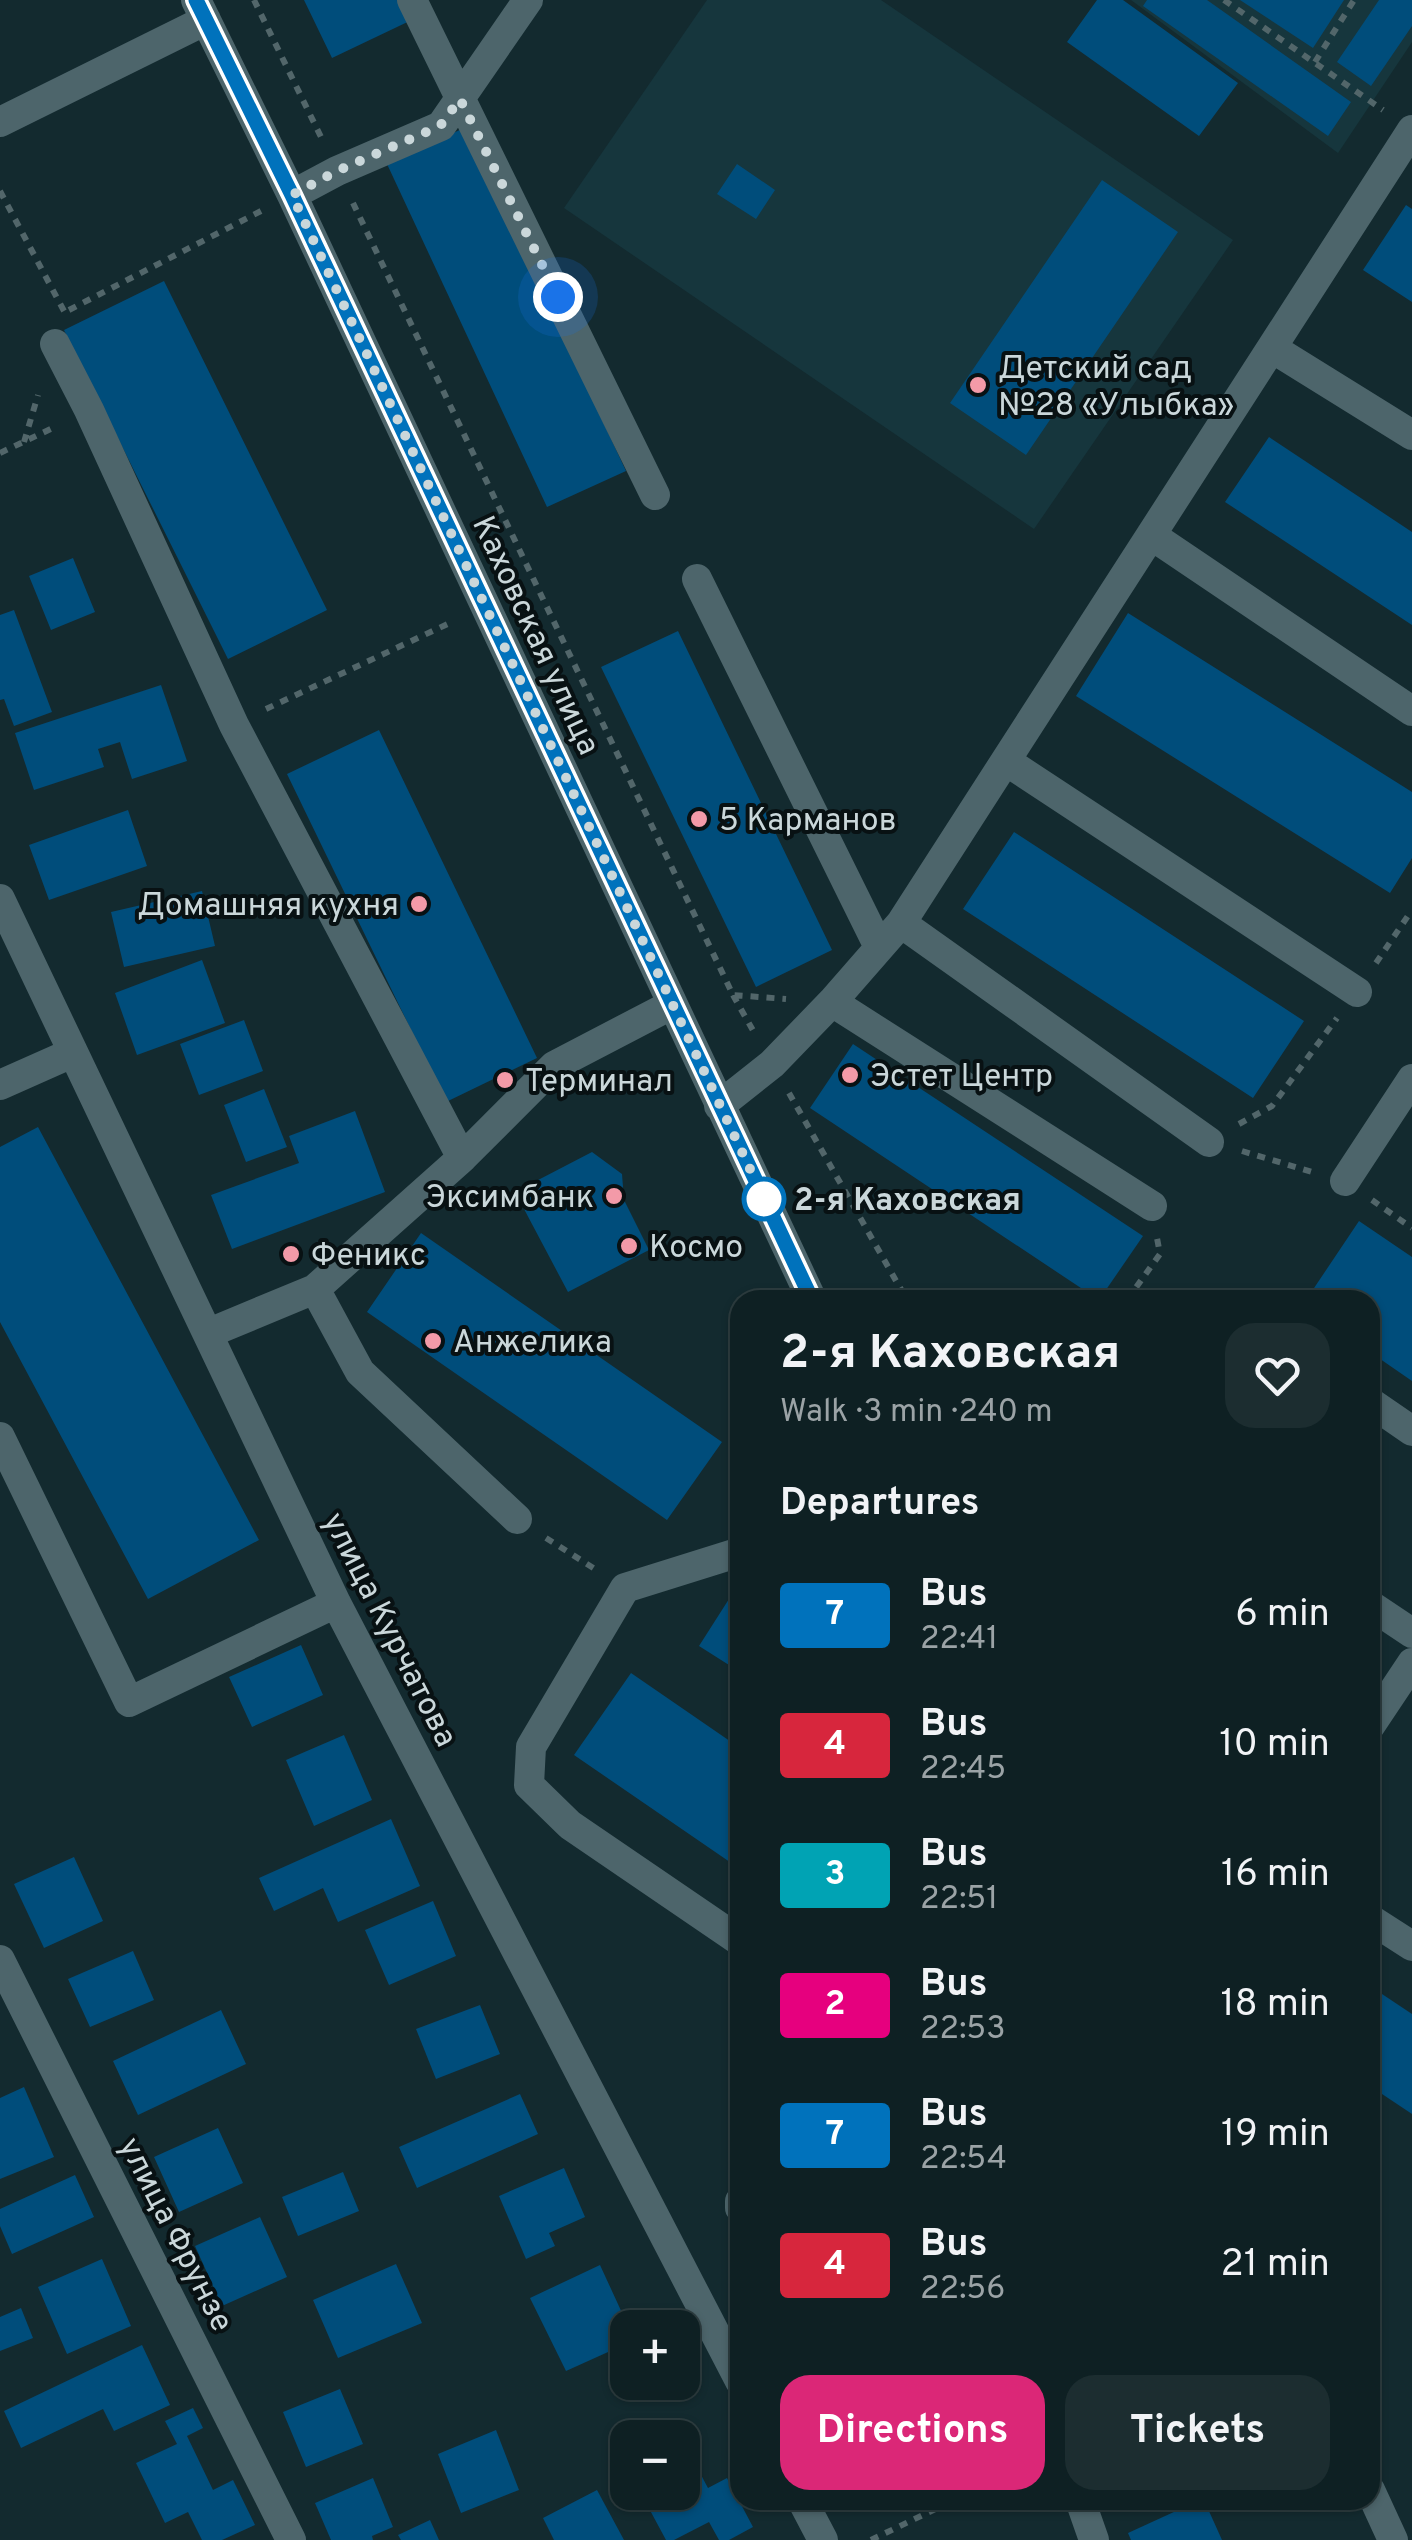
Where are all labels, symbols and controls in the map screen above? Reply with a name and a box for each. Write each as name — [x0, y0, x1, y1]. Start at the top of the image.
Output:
your location — [533, 272, 583, 322]
place label: Детский сад №28 «Улыбка» — [998, 350, 1234, 427]
marker: Детский сад №28 «Улыбка» — [967, 374, 989, 396]
street label: Каховская улица — [461, 510, 607, 762]
place label: 5 Карманов — [719, 802, 897, 842]
marker: 5 Карманов — [688, 808, 710, 830]
place label: Домашняя кухня — [137, 887, 399, 927]
marker: Домашняя кухня — [408, 893, 430, 915]
place label: Эстет Центр — [870, 1058, 1053, 1098]
place label: Терминал — [525, 1063, 673, 1103]
marker: Эстет Центр — [839, 1064, 861, 1086]
marker: Терминал — [494, 1069, 516, 1091]
marker: 2-я Каховская — [743, 1178, 785, 1220]
place label: Эксимбанк — [426, 1179, 594, 1219]
place label: 2-я Каховская — [794, 1182, 1021, 1222]
marker: Эксимбанк — [603, 1185, 625, 1207]
place label: Космо — [649, 1229, 743, 1269]
marker: Космо — [618, 1235, 640, 1257]
place label: Феникс — [311, 1237, 426, 1277]
marker: Феникс — [280, 1243, 302, 1265]
button: heart — [1225, 1323, 1330, 1428]
place label: Анжелика — [453, 1324, 612, 1364]
text: 2-я Каховская — [780, 1325, 1120, 1385]
marker: Анжелика — [422, 1330, 444, 1352]
text: Walk · 3 min · 240 m — [780, 1393, 1053, 1433]
text: Departures — [780, 1480, 980, 1529]
street label: улица Курчатова — [312, 1506, 465, 1754]
text: Bus — [920, 1571, 987, 1620]
text: 6 min — [1235, 1591, 1330, 1640]
text: 7 — [826, 1593, 844, 1637]
text: 22:41 — [920, 1620, 998, 1660]
text: Bus — [920, 1701, 987, 1750]
text: 10 min — [1219, 1721, 1330, 1770]
text: 4 — [824, 1723, 846, 1767]
text: 22:45 — [920, 1750, 1006, 1790]
text: Bus — [920, 1831, 987, 1880]
text: 16 min — [1221, 1851, 1330, 1900]
text: 3 — [825, 1853, 845, 1897]
text: 22:51 — [920, 1880, 998, 1920]
text: Bus — [920, 1961, 987, 2010]
text: 18 min — [1220, 1981, 1330, 2030]
text: 2 — [824, 1983, 846, 2027]
text: 22:53 — [920, 2010, 1006, 2050]
text: Bus — [920, 2091, 987, 2140]
text: 19 min — [1221, 2111, 1330, 2160]
text: 7 — [826, 2113, 844, 2157]
street label: улица Фрунзе — [108, 2131, 241, 2339]
text: 22:54 — [920, 2140, 1007, 2180]
text: Bus — [920, 2221, 987, 2270]
text: 21 min — [1220, 2241, 1330, 2290]
text: 4 — [824, 2243, 846, 2287]
text: 22:56 — [920, 2270, 1005, 2310]
map controls — [610, 2310, 700, 2510]
button: + — [610, 2310, 700, 2400]
button: Directions — [780, 2375, 1045, 2490]
button: Tickets — [1065, 2375, 1330, 2490]
button: − — [610, 2420, 700, 2510]

